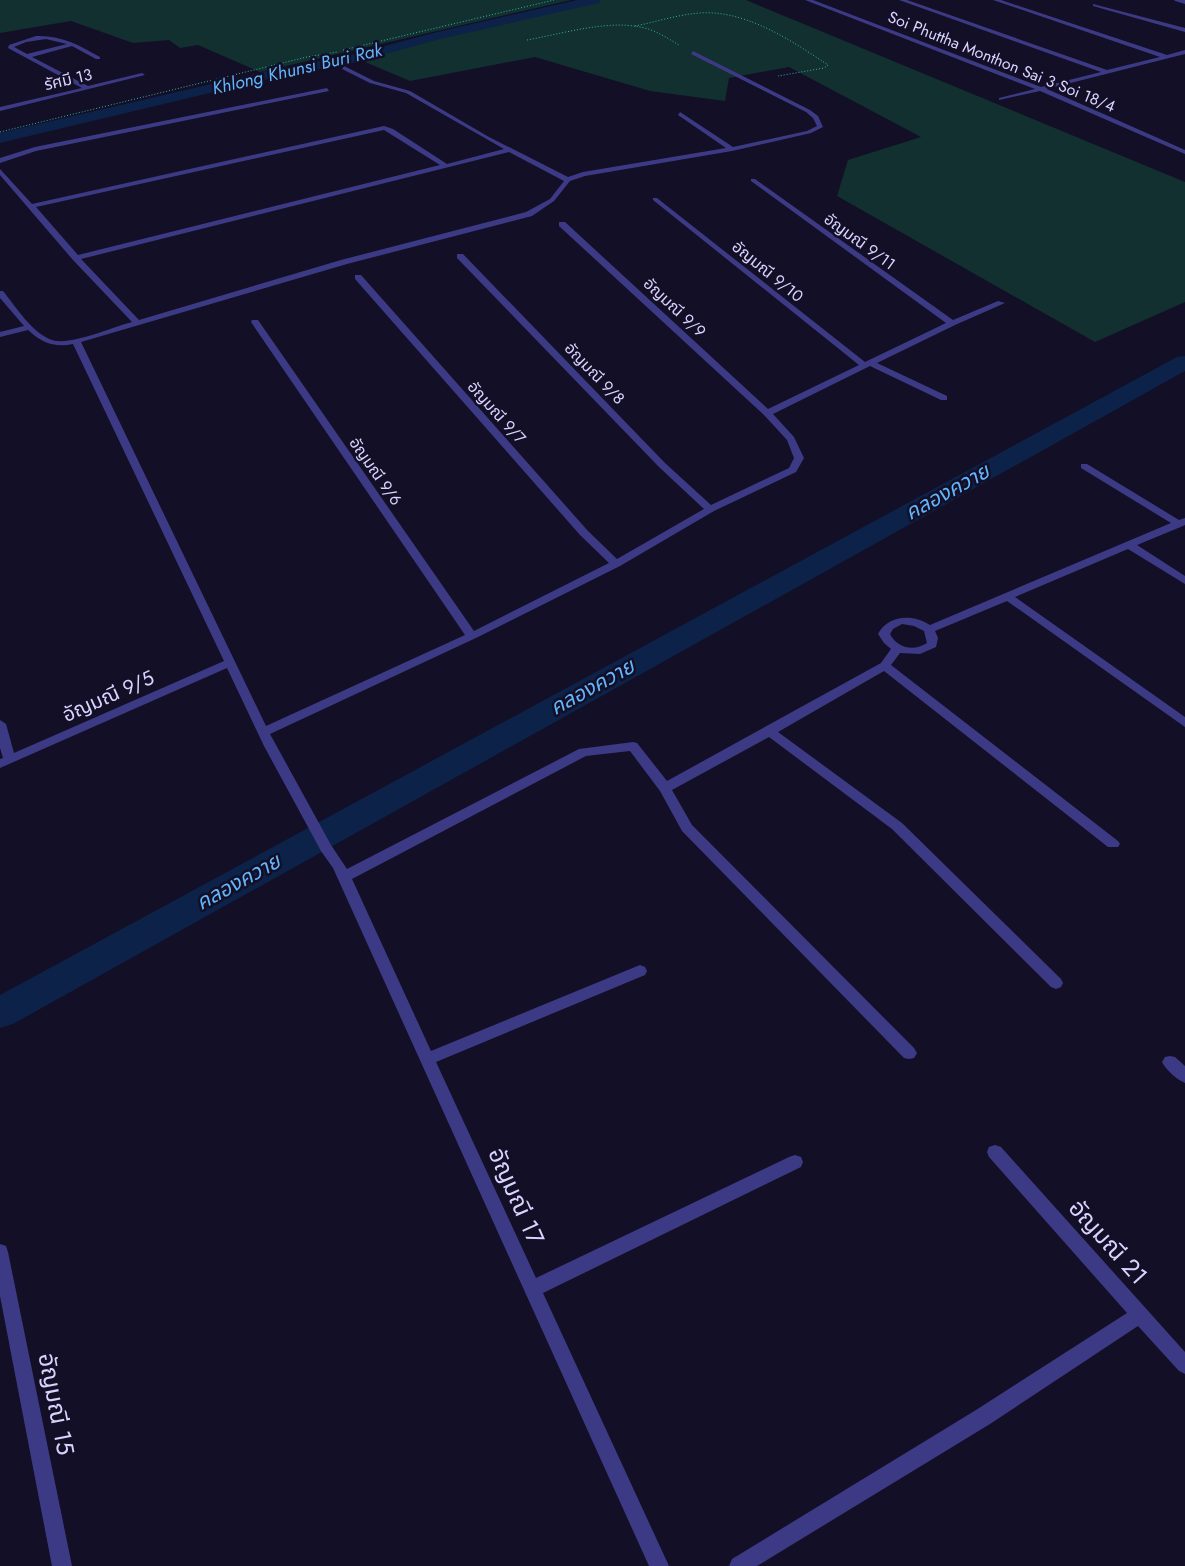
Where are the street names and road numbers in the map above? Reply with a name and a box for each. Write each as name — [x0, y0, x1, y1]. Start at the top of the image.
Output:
street label: Soi Phuttha Monthon Sai 3 Soi 18/4 — [885, 5, 1119, 118]
street label: รัศมี 13 — [42, 63, 95, 96]
street label: อัญมณี 9/11 — [819, 208, 900, 275]
street label: อัญมณี 9/10 — [727, 235, 808, 307]
street label: อัญมณี 9/9 — [638, 272, 711, 343]
street label: อัญมณี 9/8 — [559, 337, 630, 409]
street label: อัญมณี 9/7 — [462, 376, 532, 449]
street label: อัญมณี 9/6 — [344, 433, 408, 510]
street label: อัญมณี 9/5 — [58, 663, 159, 730]
street label: อัญมณี 17 — [480, 1142, 554, 1250]
street label: อัญมณี 21 — [1061, 1191, 1156, 1292]
street label: อัญมณี 15 — [29, 1350, 84, 1458]

